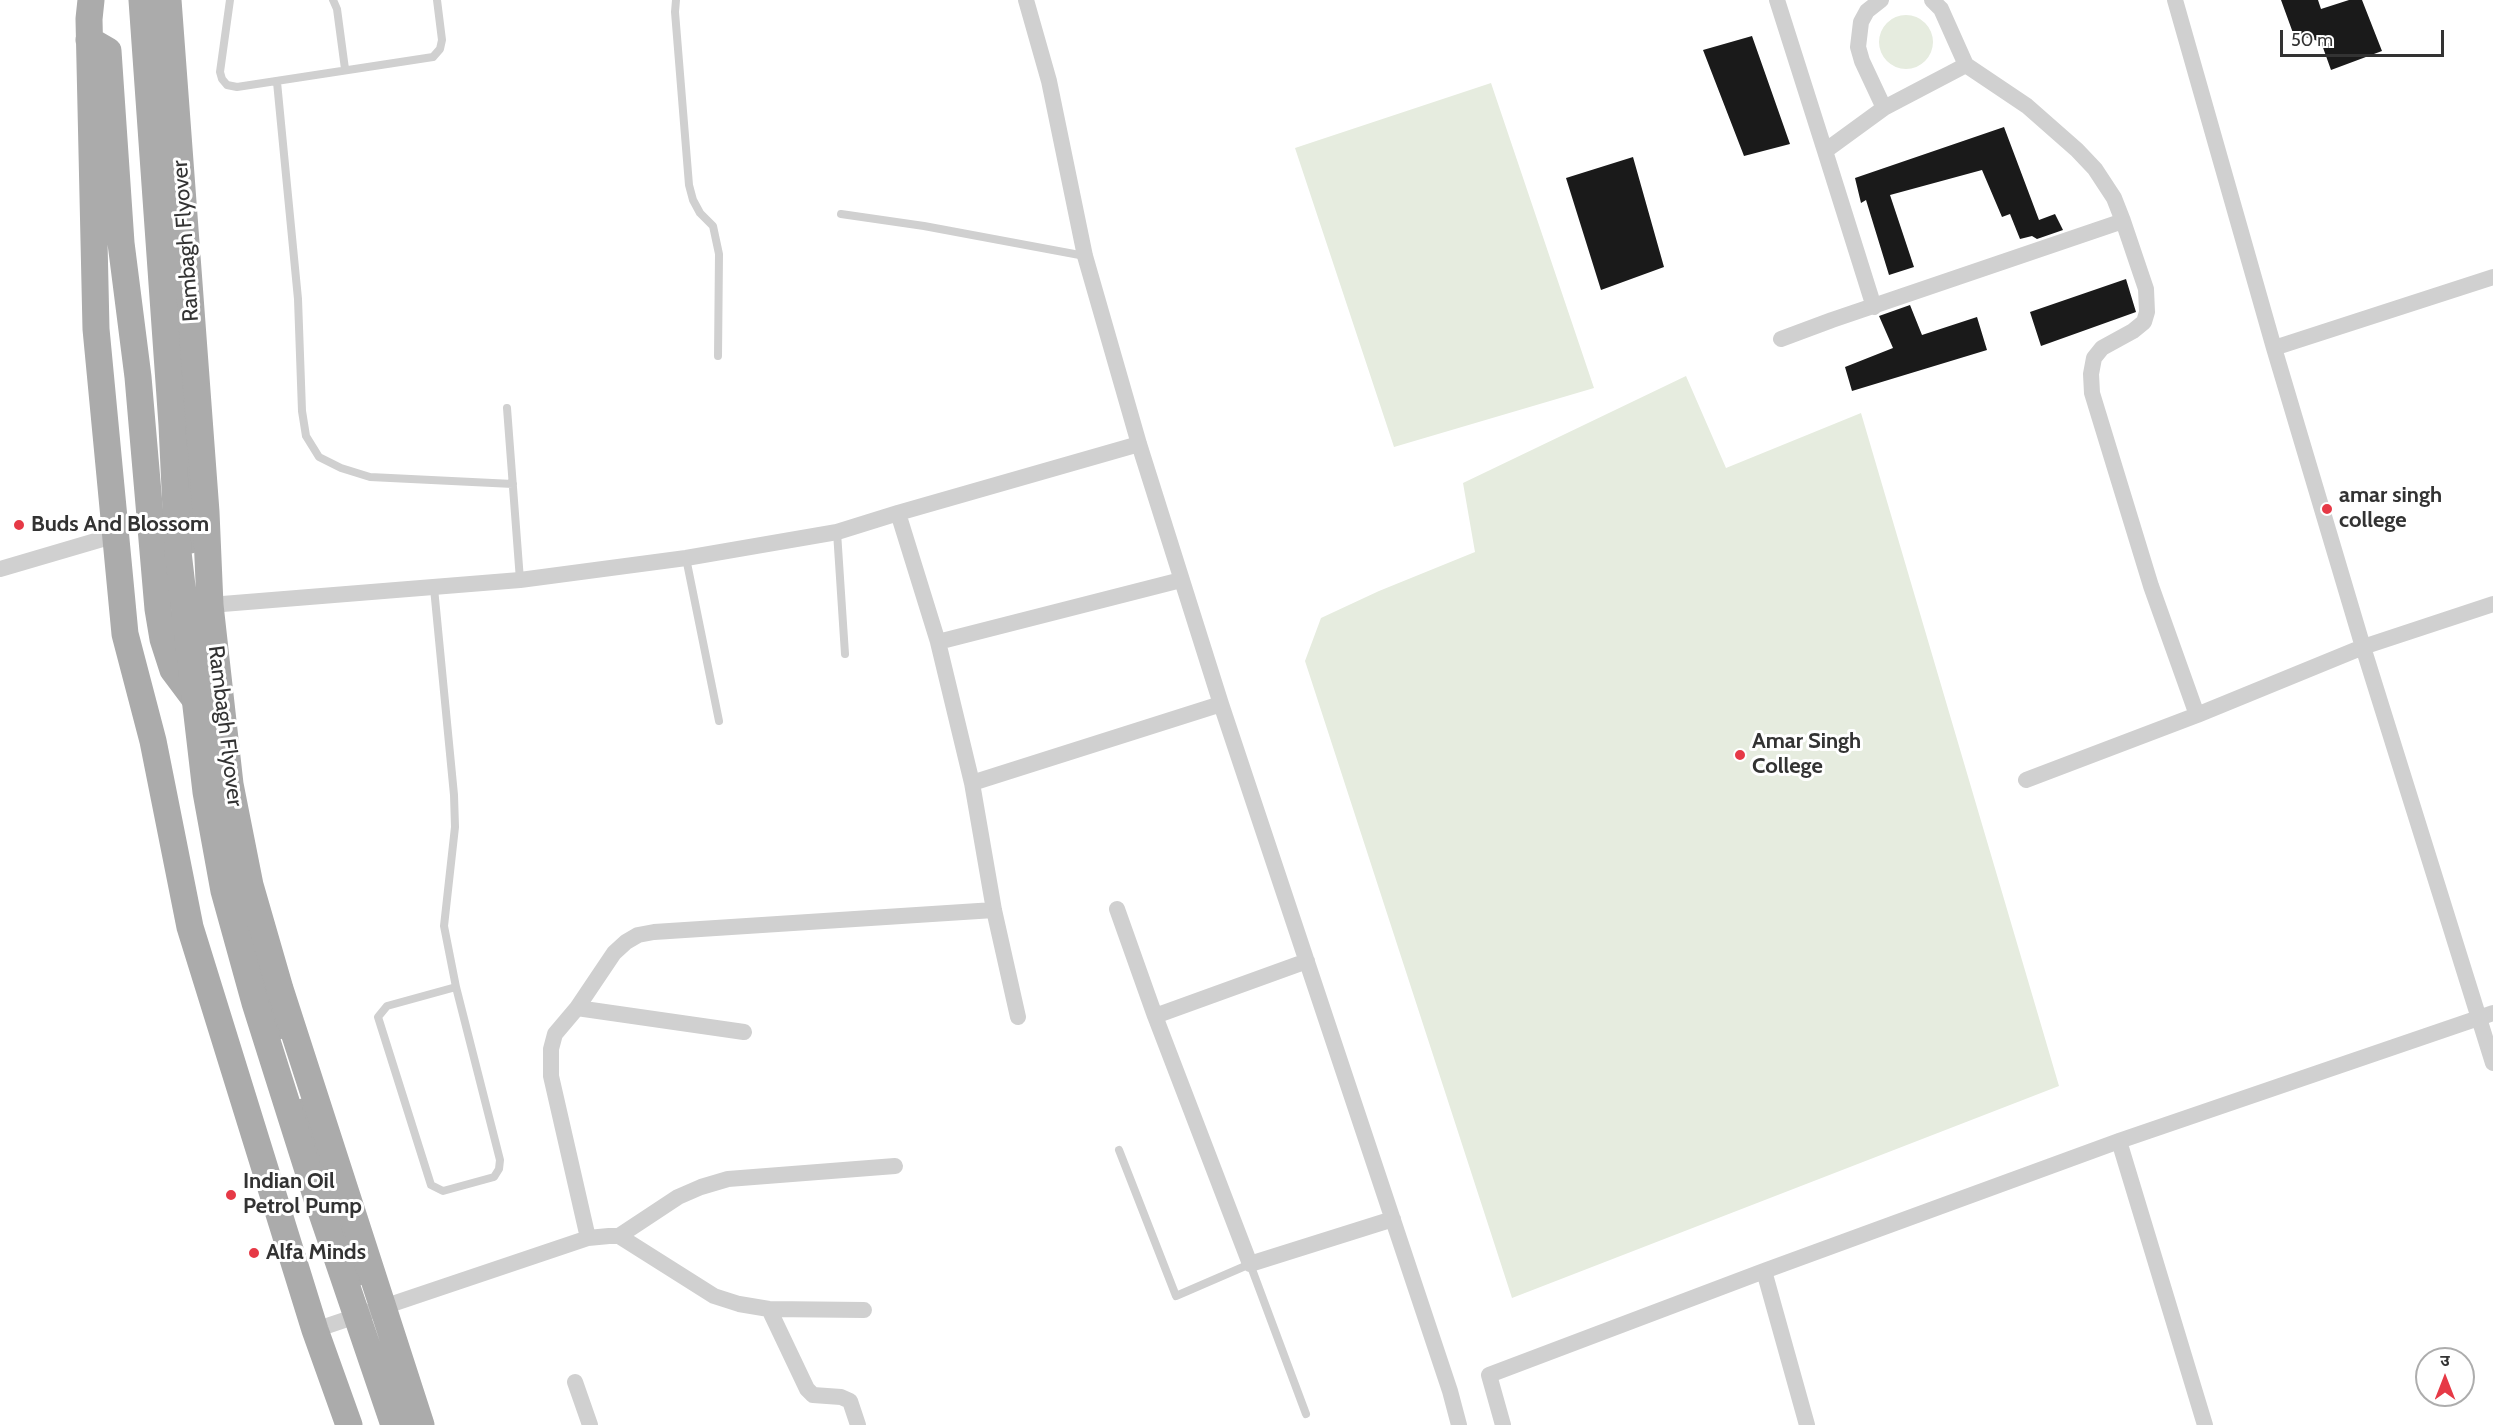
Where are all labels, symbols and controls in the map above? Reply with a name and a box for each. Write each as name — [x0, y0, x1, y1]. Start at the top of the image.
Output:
scale bar — [2283, 18, 2446, 56]
text: 50 m — [2291, 29, 2333, 51]
street label: Rambagh Flyover — [167, 159, 205, 323]
place label: amar singh college — [2339, 483, 2442, 534]
marker: amar singh college — [2320, 502, 2334, 516]
place label: Buds And Blossom — [31, 512, 209, 538]
marker: Buds And Blossom — [12, 518, 26, 532]
street label: Rambagh Flyover — [202, 644, 248, 808]
place label: Amar Singh College — [1752, 729, 1861, 780]
marker: Amar Singh College — [1733, 748, 1747, 762]
place label: Indian Oil Petrol Pump — [243, 1169, 362, 1220]
marker: Indian Oil Petrol Pump — [224, 1188, 238, 1202]
place label: Alfa Minds — [266, 1240, 366, 1266]
marker: Alfa Minds — [247, 1246, 261, 1260]
north arrow — [2415, 1347, 2475, 1407]
text: उ — [2440, 1351, 2450, 1370]

